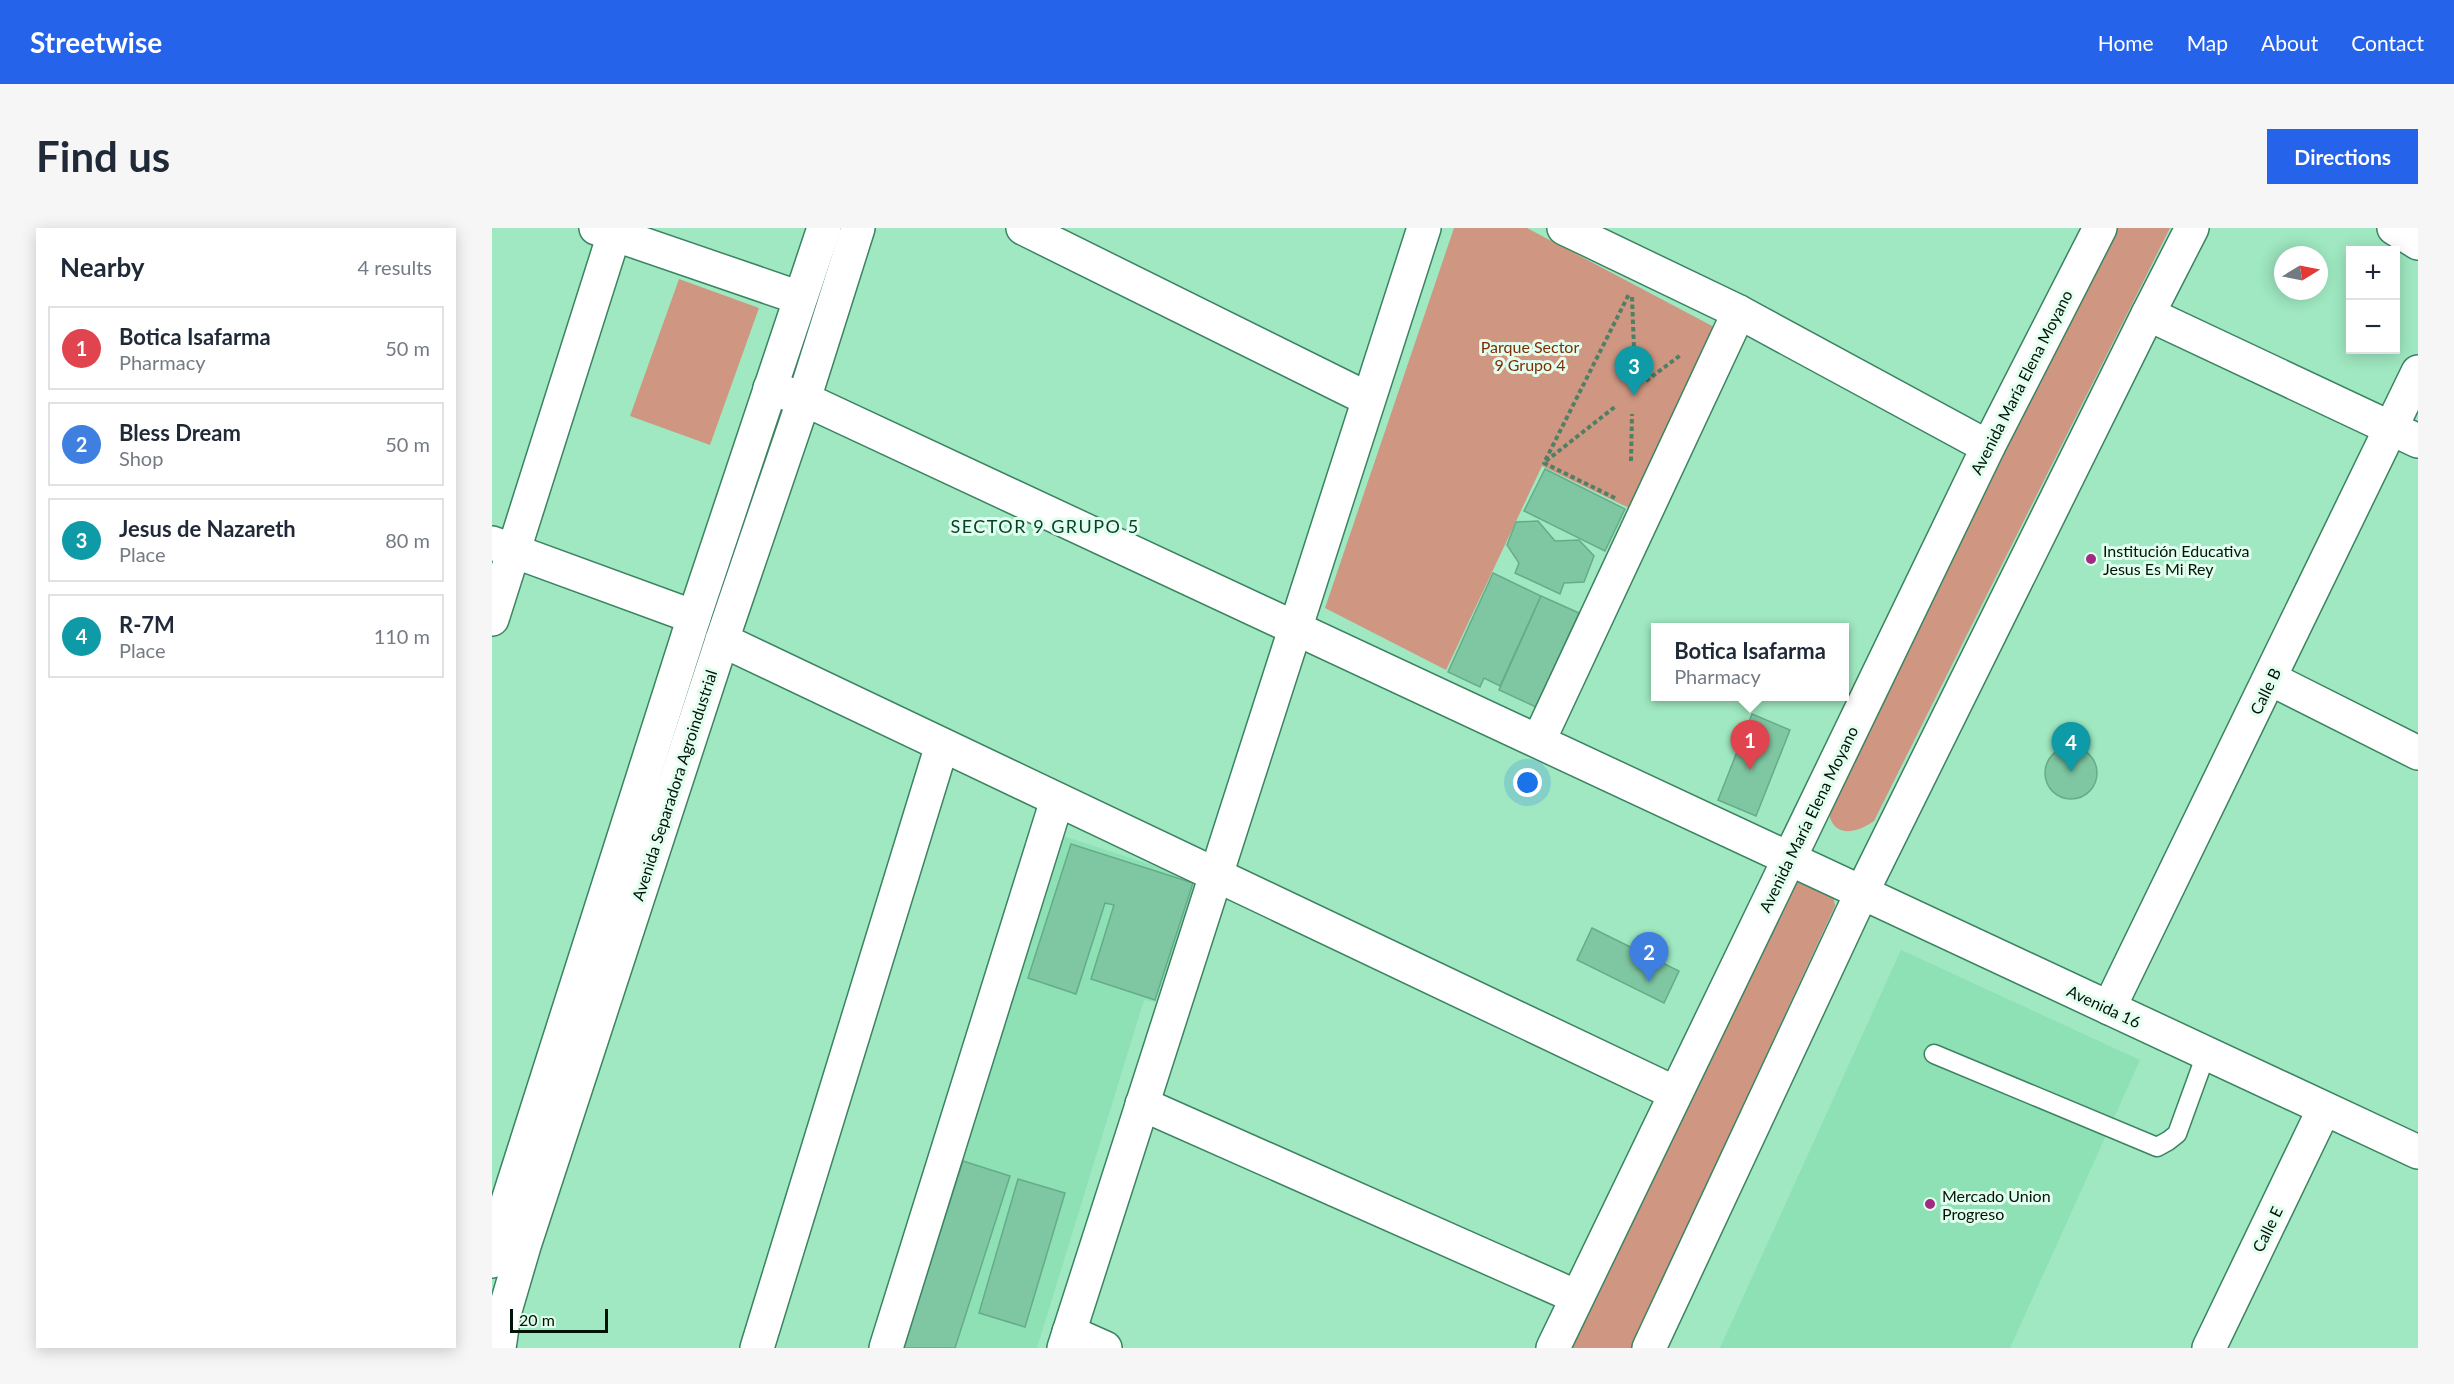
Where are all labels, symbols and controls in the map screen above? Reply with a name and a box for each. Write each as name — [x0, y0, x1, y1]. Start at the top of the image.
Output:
text: Streetwise — [30, 25, 162, 59]
text: Home — [2098, 30, 2154, 55]
text: Map — [2187, 30, 2228, 55]
text: About — [2261, 30, 2318, 55]
text: Contact — [2351, 30, 2424, 55]
button: Directions — [2267, 129, 2418, 184]
text: Find us — [36, 131, 170, 181]
north arrow — [2274, 246, 2328, 300]
map controls — [2346, 246, 2400, 354]
button: + — [2346, 246, 2400, 300]
text: Nearby — [60, 251, 145, 283]
text: 4 results — [357, 255, 432, 279]
street label: Avenida María Elena Moyano — [1966, 287, 2076, 477]
button: − — [2346, 300, 2400, 354]
text: Botica Isafarma — [119, 323, 271, 350]
text: 1 — [76, 336, 87, 360]
text: 50 m — [385, 336, 430, 360]
park label: Parque Sector 9 Grupo 4 — [1481, 337, 1579, 374]
pin: 3 — [1614, 346, 1654, 396]
text: Pharmacy — [119, 350, 206, 374]
text: Bless Dream — [119, 419, 241, 446]
text: 2 — [76, 432, 87, 456]
text: 50 m — [385, 432, 430, 456]
text: Shop — [119, 446, 163, 470]
text: Jesus de Nazareth — [119, 515, 296, 542]
district label: SECTOR 9 GRUPO 5 — [950, 515, 1140, 537]
text: 3 — [76, 528, 87, 552]
text: 80 m — [385, 528, 430, 552]
place label: Institución Educativa Jesus Es Mi Rey — [2103, 541, 2249, 578]
text: Place — [119, 542, 166, 566]
marker: Institución Educativa Jesus Es Mi Rey — [2084, 552, 2098, 566]
text: R-7M — [119, 611, 175, 638]
popup — [1651, 623, 1849, 701]
text: 4 — [76, 624, 87, 648]
text: 110 m — [374, 624, 430, 648]
text: Botica Isafarma — [1674, 637, 1826, 664]
text: Place — [119, 638, 166, 662]
text: Pharmacy — [1674, 664, 1761, 688]
street label: Calle B — [2246, 665, 2284, 717]
street label: Avenida Separadora Agroindustrial — [628, 667, 720, 903]
pin: 1 — [1730, 720, 1770, 770]
pin: 4 — [2052, 722, 2090, 772]
street label: Avenida María Elena Moyano — [1755, 723, 1861, 915]
your location — [1513, 768, 1542, 797]
pin: 2 — [1630, 932, 1668, 982]
street label: Avenida 16 — [2064, 981, 2144, 1031]
place label: Mercado Union Progreso — [1942, 1186, 2051, 1223]
marker: Mercado Union Progreso — [1923, 1197, 1937, 1211]
street label: Calle E — [2248, 1203, 2286, 1255]
scale bar — [510, 1306, 608, 1334]
text: 20 m — [519, 1310, 555, 1329]

